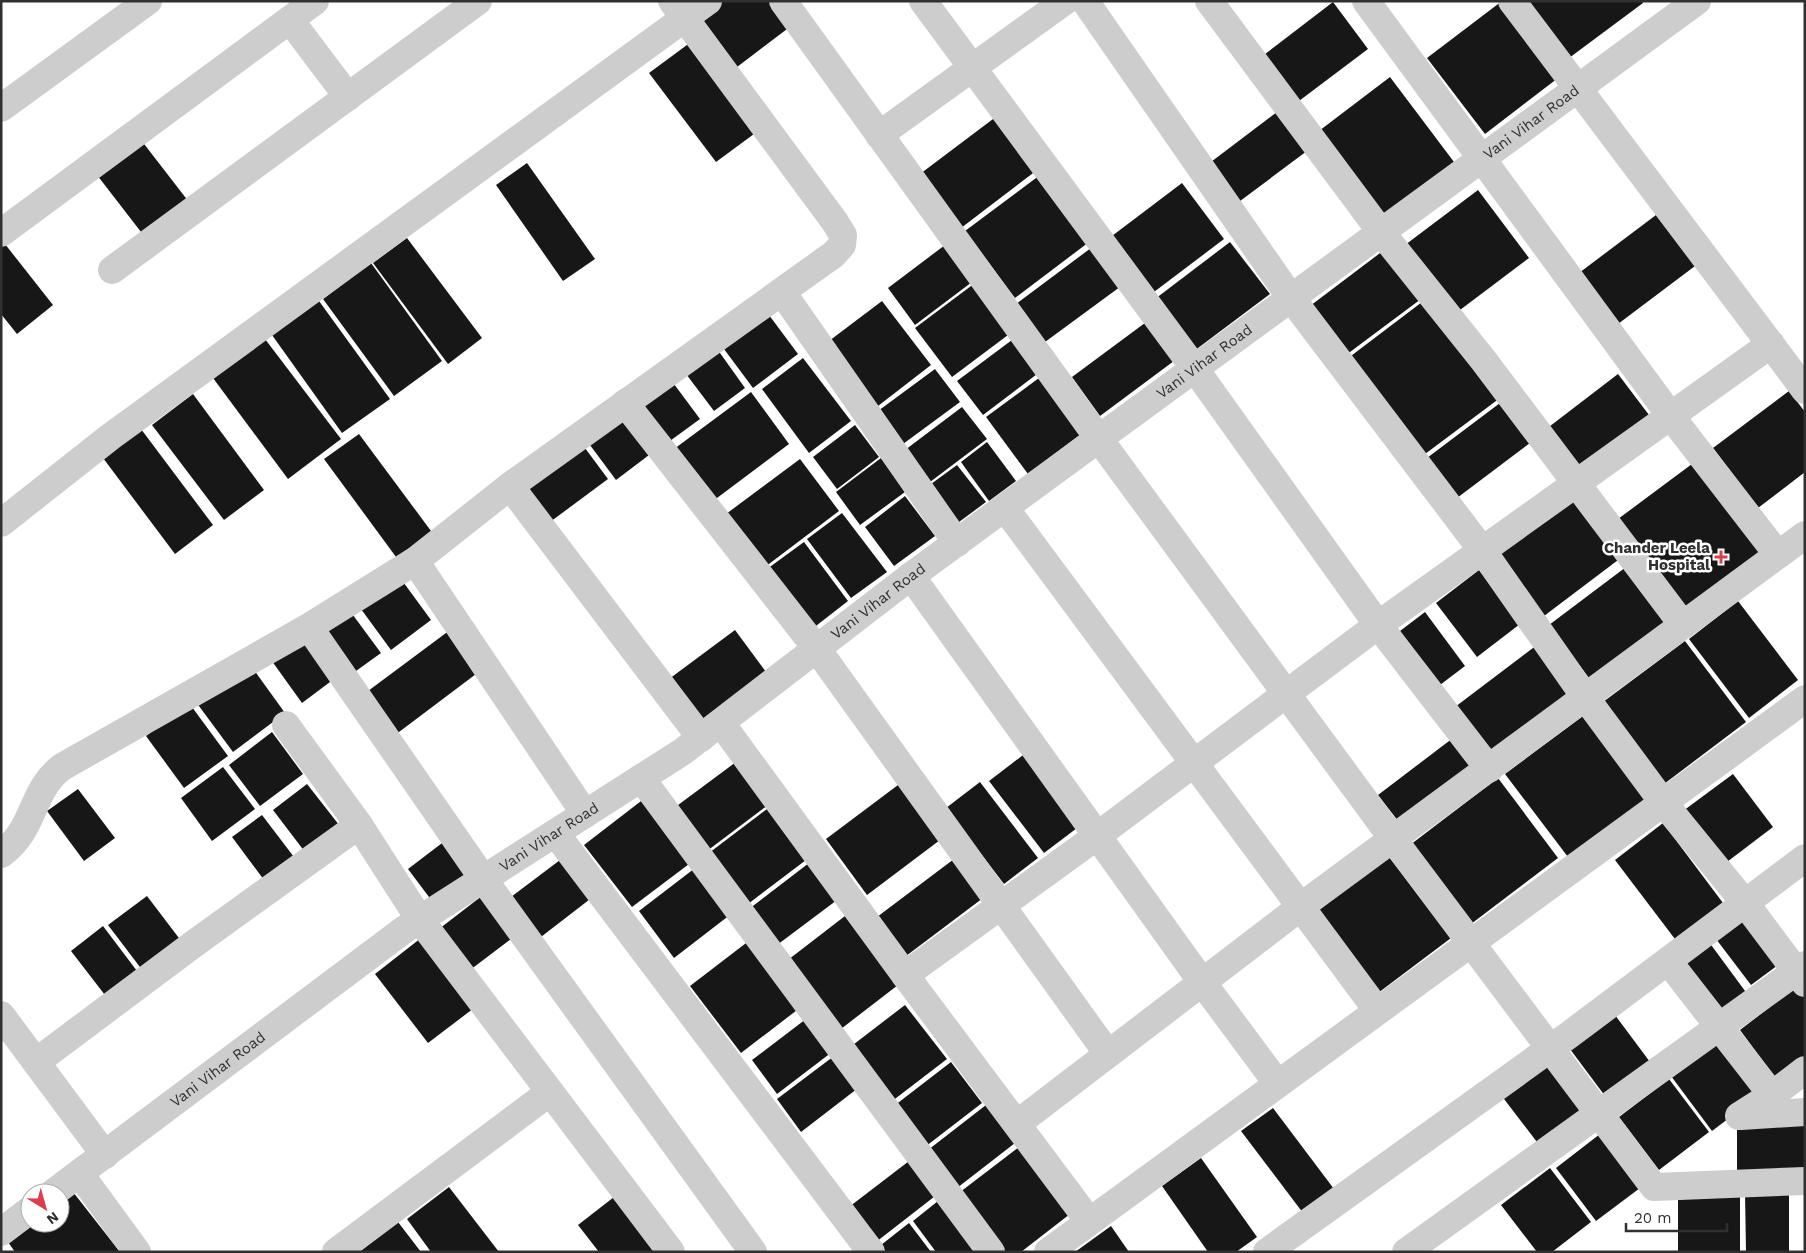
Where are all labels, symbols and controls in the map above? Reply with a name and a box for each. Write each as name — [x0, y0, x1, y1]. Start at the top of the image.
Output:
street label: Vani Vihar Road — [1480, 81, 1583, 163]
street label: Vani Vihar Road — [1153, 320, 1256, 402]
place label: Chander Leela Hospital — [1604, 539, 1710, 574]
marker: Chander Leela Hospital — [1714, 550, 1728, 564]
street label: Vani Vihar Road — [827, 560, 929, 643]
street label: Vani Vihar Road — [496, 799, 602, 875]
street label: Vani Vihar Road — [167, 1028, 269, 1111]
north arrow — [20, 1183, 70, 1233]
scale bar — [1626, 1200, 1727, 1232]
text: N — [44, 1209, 62, 1228]
text: 20 m — [1634, 1209, 1672, 1227]

